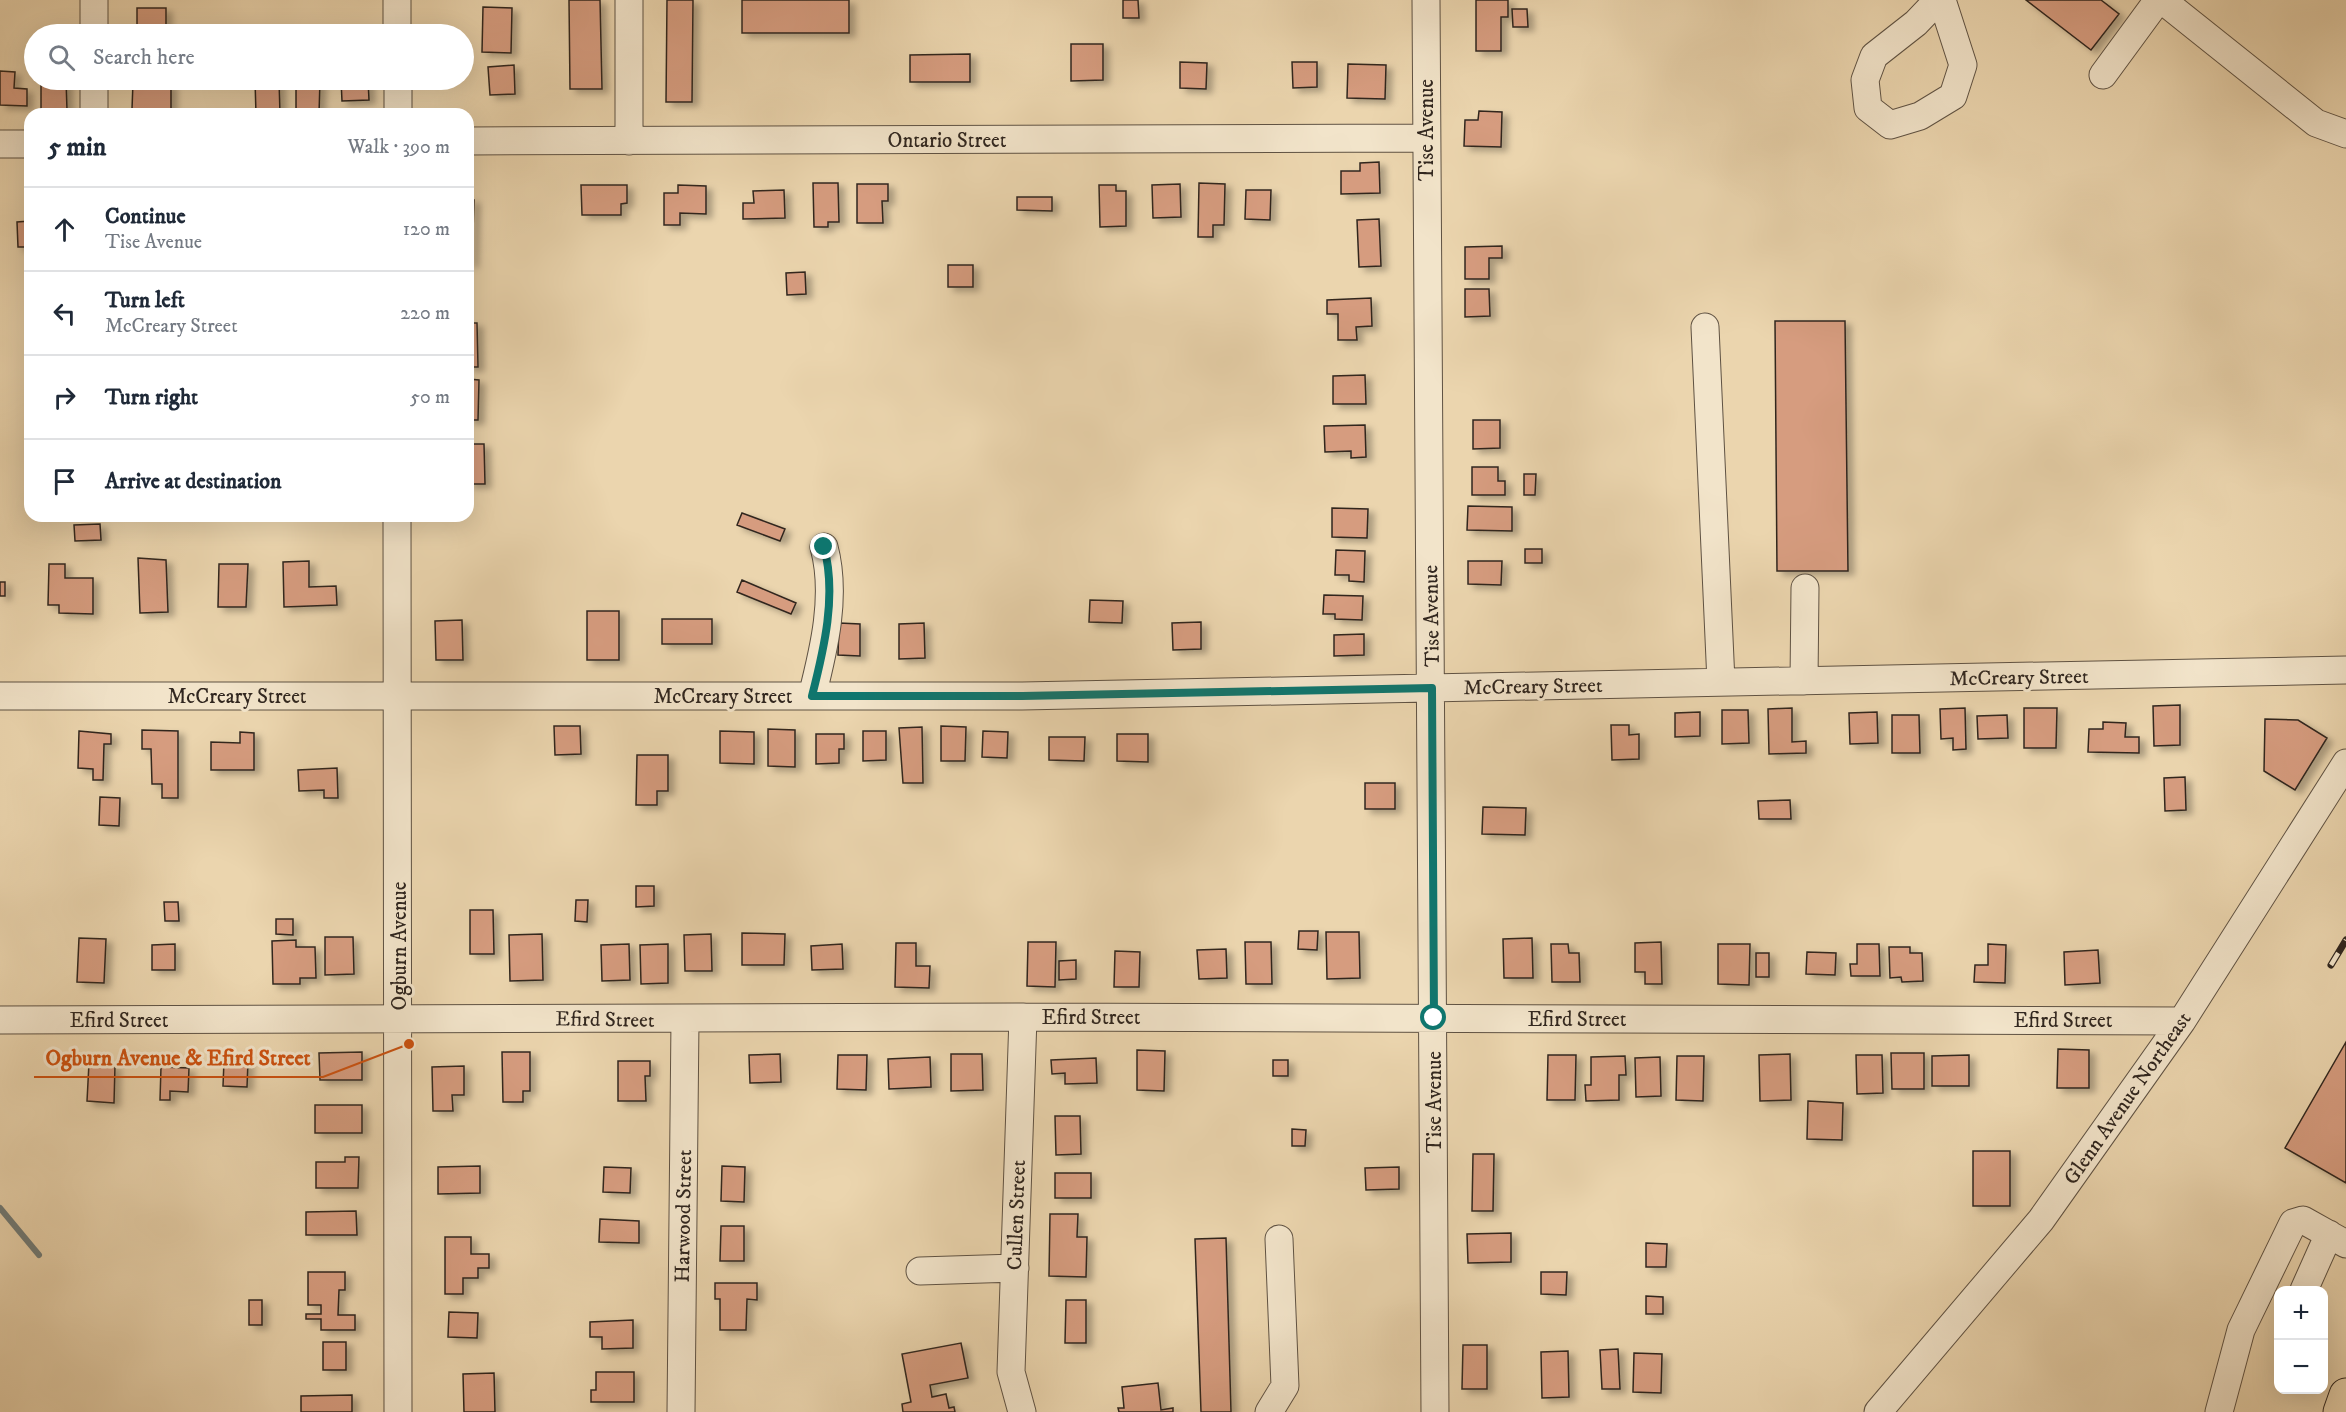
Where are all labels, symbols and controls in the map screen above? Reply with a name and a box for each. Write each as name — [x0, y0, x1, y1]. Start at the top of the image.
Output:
search box — [24, 24, 474, 90]
icon: search — [45, 41, 78, 74]
text: Search here — [93, 44, 195, 71]
street label: Tise Avenue — [1414, 79, 1440, 181]
street label: Ontario Street — [888, 128, 1007, 154]
text: 5 min — [48, 131, 106, 164]
text: Walk · 390 m — [348, 135, 450, 160]
text: Continue — [105, 203, 186, 230]
icon: ahead — [48, 213, 81, 246]
text: 120 m — [403, 217, 450, 242]
text: Tise Avenue — [105, 230, 202, 255]
text: Turn left — [105, 287, 185, 314]
icon: left — [48, 297, 81, 330]
text: 220 m — [400, 301, 450, 326]
text: McCreary Street — [105, 314, 238, 339]
icon: right — [48, 381, 81, 414]
text: Turn right — [105, 384, 198, 411]
text: 50 m — [410, 385, 450, 410]
icon: arrive — [48, 465, 81, 498]
text: Arrive at destination — [105, 468, 282, 495]
route end — [810, 533, 836, 559]
street label: Tise Avenue — [1418, 564, 1446, 667]
street label: McCreary Street — [1949, 664, 2089, 692]
street label: McCreary Street — [1463, 673, 1603, 701]
street label: McCreary Street — [167, 684, 307, 710]
street label: McCreary Street — [653, 684, 793, 710]
street label: Ogburn Avenue — [387, 881, 413, 1010]
route start — [1420, 1004, 1446, 1030]
street label: Efird Street — [1041, 1005, 1141, 1031]
street label: Efird Street — [555, 1006, 655, 1034]
street label: Efird Street — [1527, 1007, 1627, 1033]
street label: Glenn Avenue Northeast — [2058, 1007, 2197, 1190]
street label: Efird Street — [69, 1008, 169, 1034]
street label: Efird Street — [2013, 1008, 2113, 1034]
callout: Ogburn Avenue & Efird Street — [34, 1037, 323, 1077]
text: Ogburn Avenue & Efird Street — [45, 1045, 311, 1072]
street label: Tise Avenue — [1422, 1051, 1448, 1153]
street label: Harwood Street — [670, 1149, 698, 1283]
street label: Cullen Street — [1002, 1159, 1032, 1271]
map controls — [2274, 1286, 2328, 1394]
button: + — [2274, 1286, 2328, 1340]
button: − — [2274, 1340, 2328, 1394]

